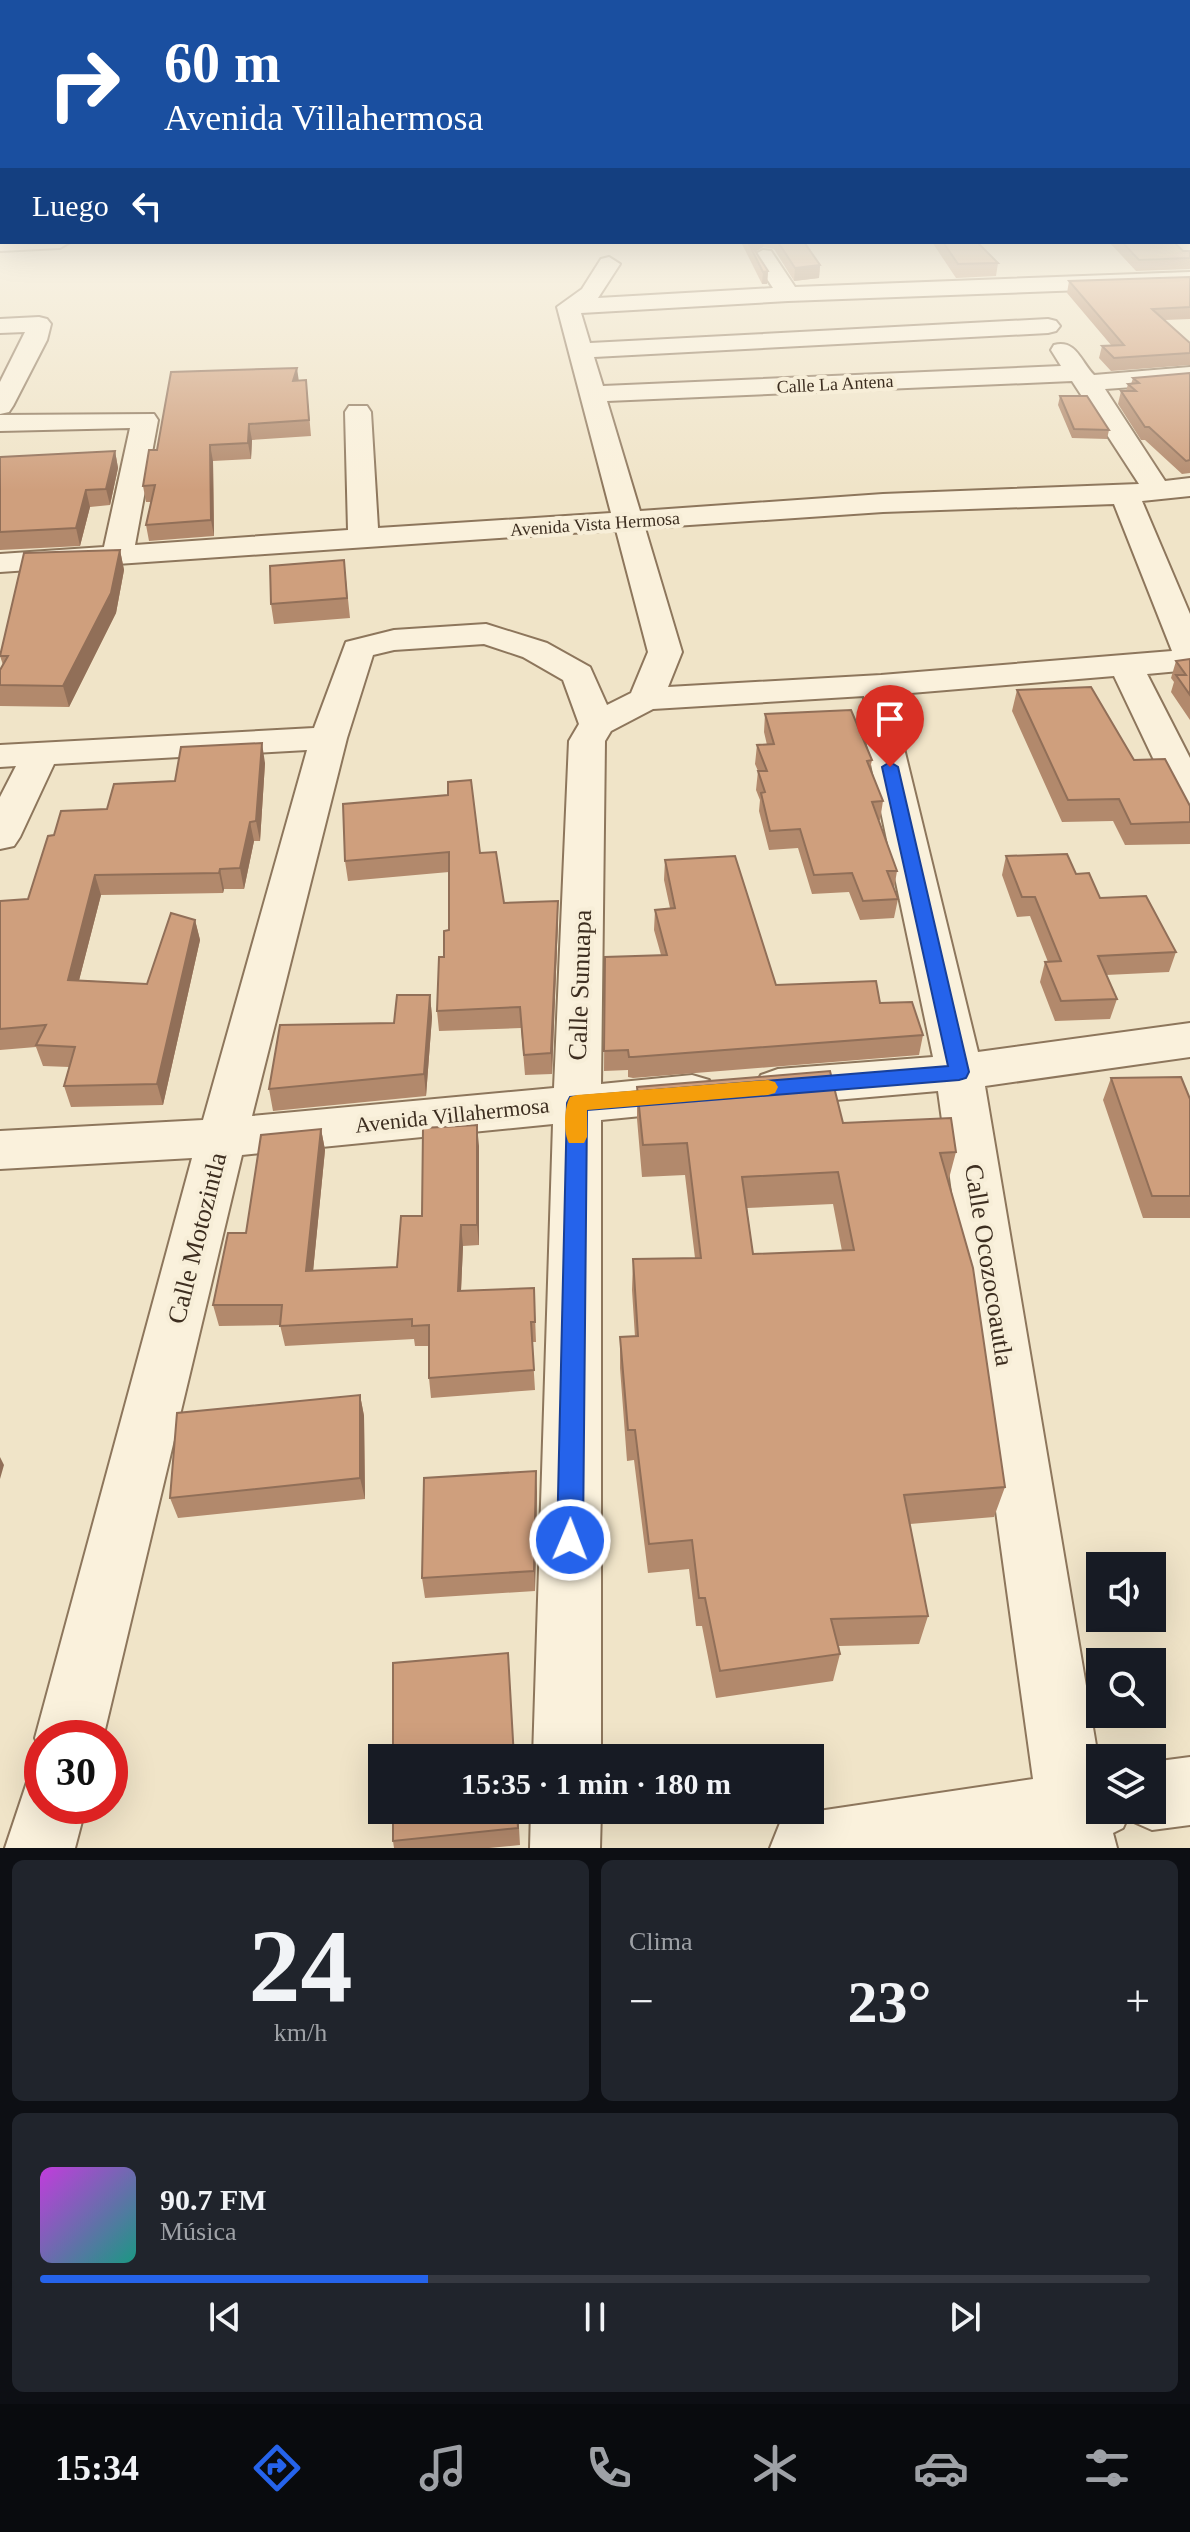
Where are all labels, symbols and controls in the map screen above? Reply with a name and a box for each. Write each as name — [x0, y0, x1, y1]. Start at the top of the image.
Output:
icon: right — [32, 32, 136, 136]
text: 60 m — [164, 32, 281, 94]
text: Avenida Villahermosa — [164, 98, 483, 138]
icon: left — [125, 184, 169, 228]
text: Luego — [32, 189, 109, 222]
street label: Calle La Antena — [776, 371, 894, 397]
street label: Avenida Vista Hermosa — [509, 508, 681, 540]
pin — [856, 685, 924, 767]
icon: arrive — [868, 697, 912, 741]
street label: Calle Sunuapa — [563, 909, 597, 1061]
street label: Avenida Villahermosa — [354, 1092, 551, 1138]
street label: Calle Motozintla — [162, 1149, 232, 1327]
street label: Calle Ocozocoautla — [959, 1162, 1019, 1369]
position arrow — [528, 1498, 612, 1582]
map controls — [1086, 1552, 1166, 1824]
button: sound — [1086, 1552, 1166, 1632]
button: search — [1086, 1648, 1166, 1728]
speed limit sign: 30 — [24, 1720, 128, 1824]
button: layers — [1086, 1744, 1166, 1824]
text: 15:35 · 1 min · 180 m — [461, 1767, 731, 1800]
text: 24 — [249, 1908, 353, 2023]
text: Clima — [629, 1927, 693, 1956]
text: 23° — [848, 1969, 932, 2035]
text: − — [629, 1977, 654, 2026]
text: + — [1125, 1977, 1150, 2026]
text: km/h — [274, 2018, 327, 2047]
text: 90.7 FM — [160, 2183, 267, 2216]
text: Música — [160, 2217, 237, 2246]
icon: previous — [203, 2295, 247, 2339]
icon: pause — [573, 2295, 617, 2339]
icon: next — [943, 2295, 987, 2339]
icon: directions — [249, 2440, 305, 2496]
icon: music — [415, 2440, 471, 2496]
icon: phone — [581, 2440, 637, 2496]
icon: climate — [747, 2440, 803, 2496]
icon: car — [913, 2440, 969, 2496]
icon: filters — [1079, 2440, 1135, 2496]
text: 15:34 — [55, 2448, 139, 2488]

